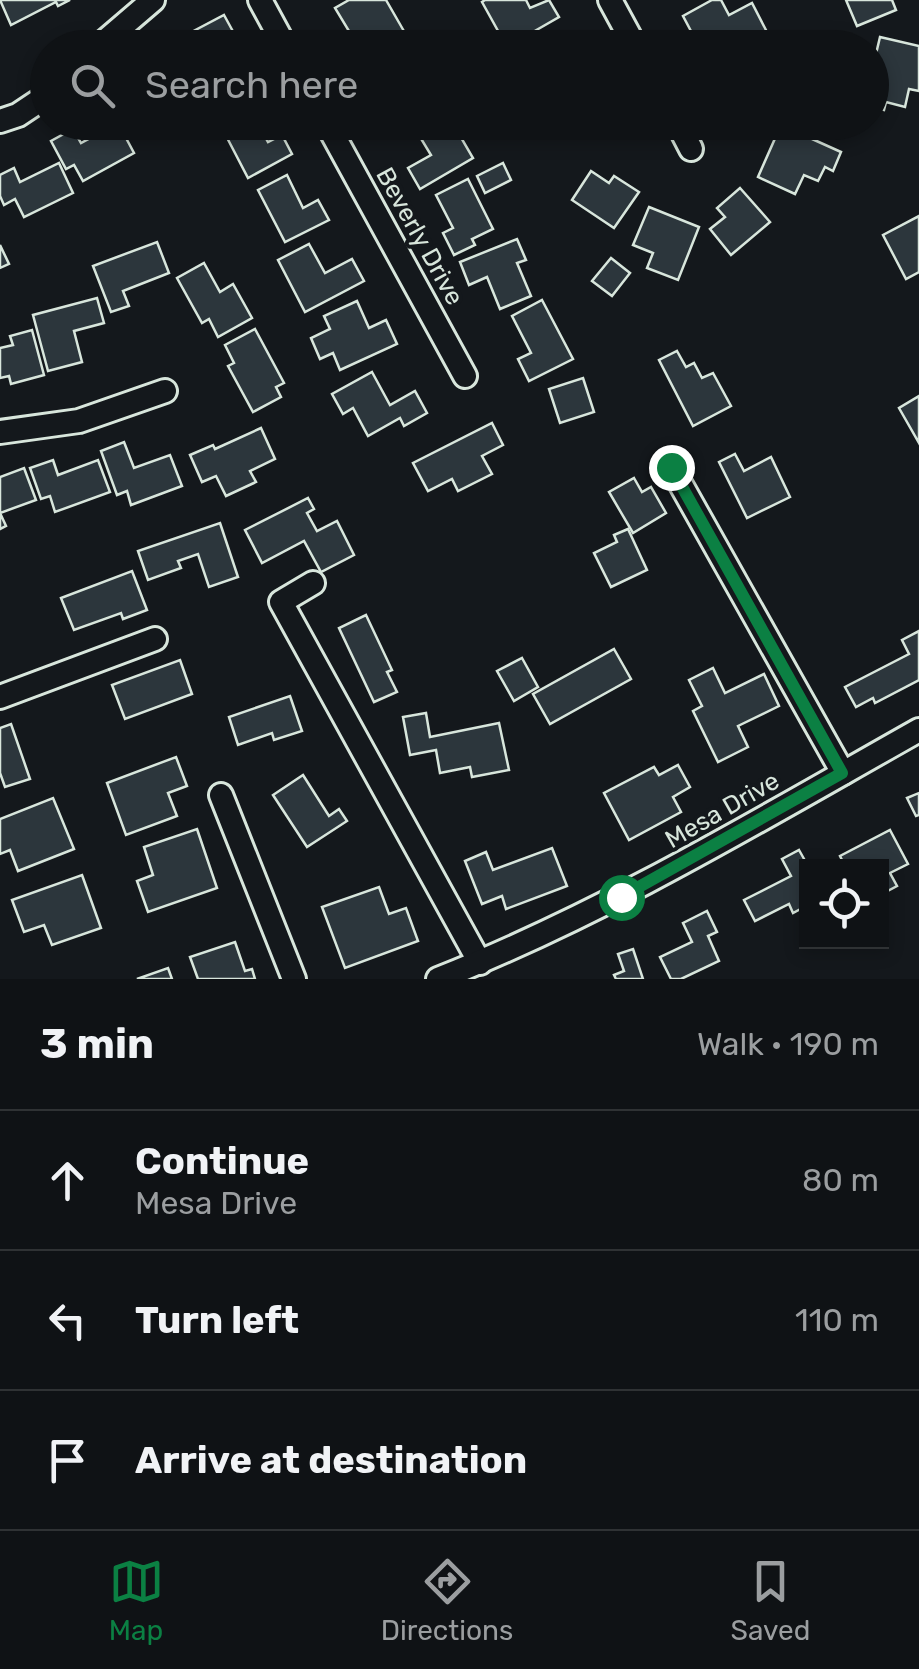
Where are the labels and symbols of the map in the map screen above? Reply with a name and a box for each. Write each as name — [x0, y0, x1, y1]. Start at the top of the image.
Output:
street label: Beverly Drive — [370, 162, 470, 310]
route end — [649, 445, 695, 491]
street label: Mesa Drive — [660, 766, 784, 854]
route start — [599, 875, 645, 921]

